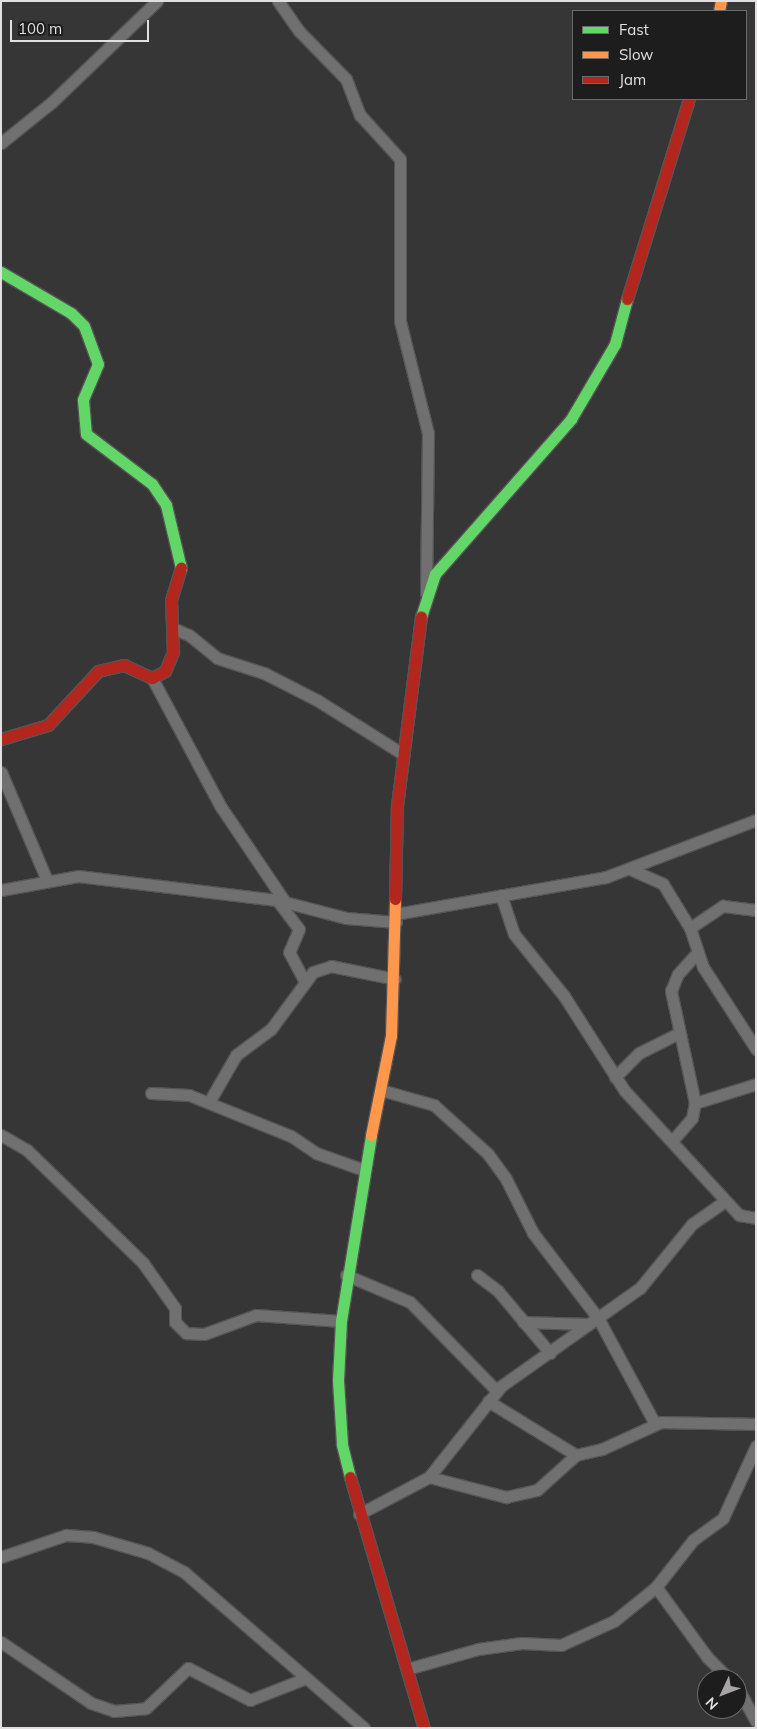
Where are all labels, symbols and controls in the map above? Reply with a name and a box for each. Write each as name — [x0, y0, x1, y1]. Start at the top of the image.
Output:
scale bar — [12, 10, 151, 42]
legend — [572, 10, 747, 100]
text: 100 m — [18, 19, 62, 38]
text: Fast — [619, 20, 649, 39]
text: Slow — [619, 45, 653, 64]
text: Jam — [619, 70, 646, 89]
north arrow — [697, 1669, 747, 1719]
text: N — [702, 1694, 722, 1714]

